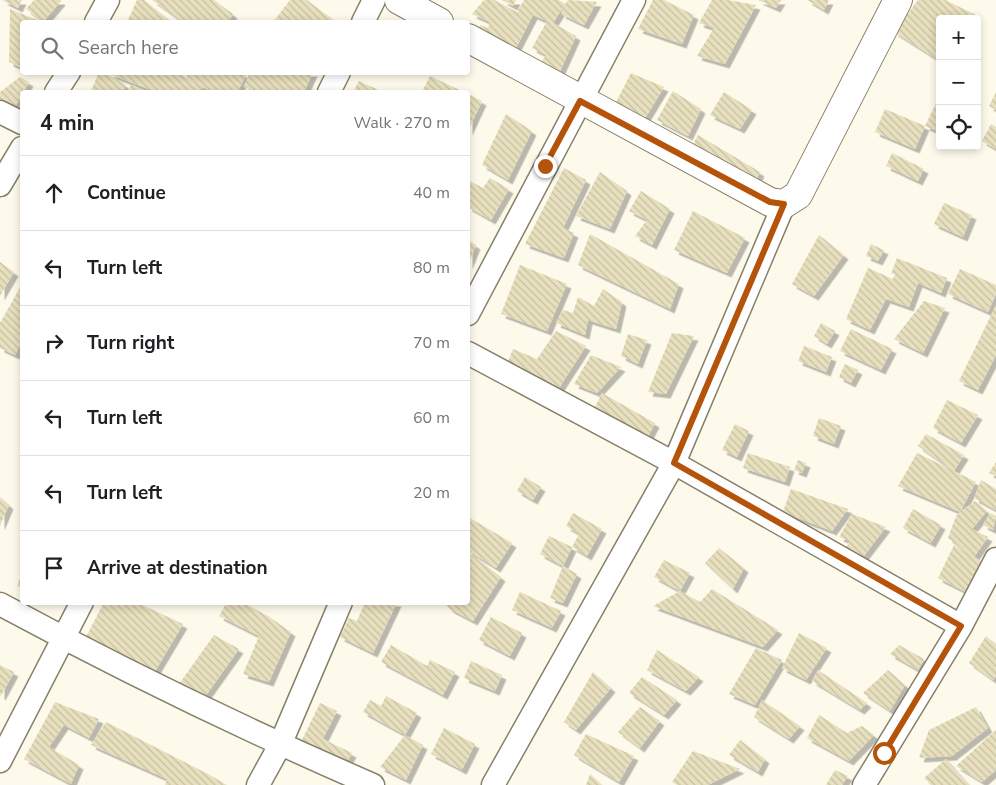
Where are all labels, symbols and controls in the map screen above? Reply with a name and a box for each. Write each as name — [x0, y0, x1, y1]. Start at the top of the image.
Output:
map controls — [936, 15, 981, 150]
button: + — [936, 15, 981, 60]
search box — [20, 20, 470, 75]
icon: search — [38, 34, 66, 62]
text: Search here — [78, 35, 179, 61]
button: − — [936, 60, 981, 105]
button: locate — [936, 105, 981, 150]
text: 4 min — [40, 109, 94, 137]
text: Walk · 270 m — [354, 112, 450, 134]
route end — [534, 155, 557, 178]
icon: ahead — [40, 179, 68, 207]
text: Continue — [87, 180, 166, 206]
text: 40 m — [413, 182, 450, 204]
icon: left — [40, 254, 68, 282]
text: Turn left — [87, 255, 162, 281]
text: 80 m — [413, 257, 450, 279]
icon: right — [40, 329, 68, 357]
text: Turn right — [87, 330, 174, 356]
text: 70 m — [413, 332, 450, 354]
icon: left — [40, 404, 68, 432]
text: Turn left — [87, 405, 162, 431]
text: 60 m — [413, 407, 450, 429]
icon: left — [40, 479, 68, 507]
text: Turn left — [87, 480, 162, 506]
text: 20 m — [413, 482, 450, 504]
icon: arrive — [40, 554, 68, 582]
text: Arrive at destination — [87, 555, 268, 581]
route start — [873, 742, 896, 765]

